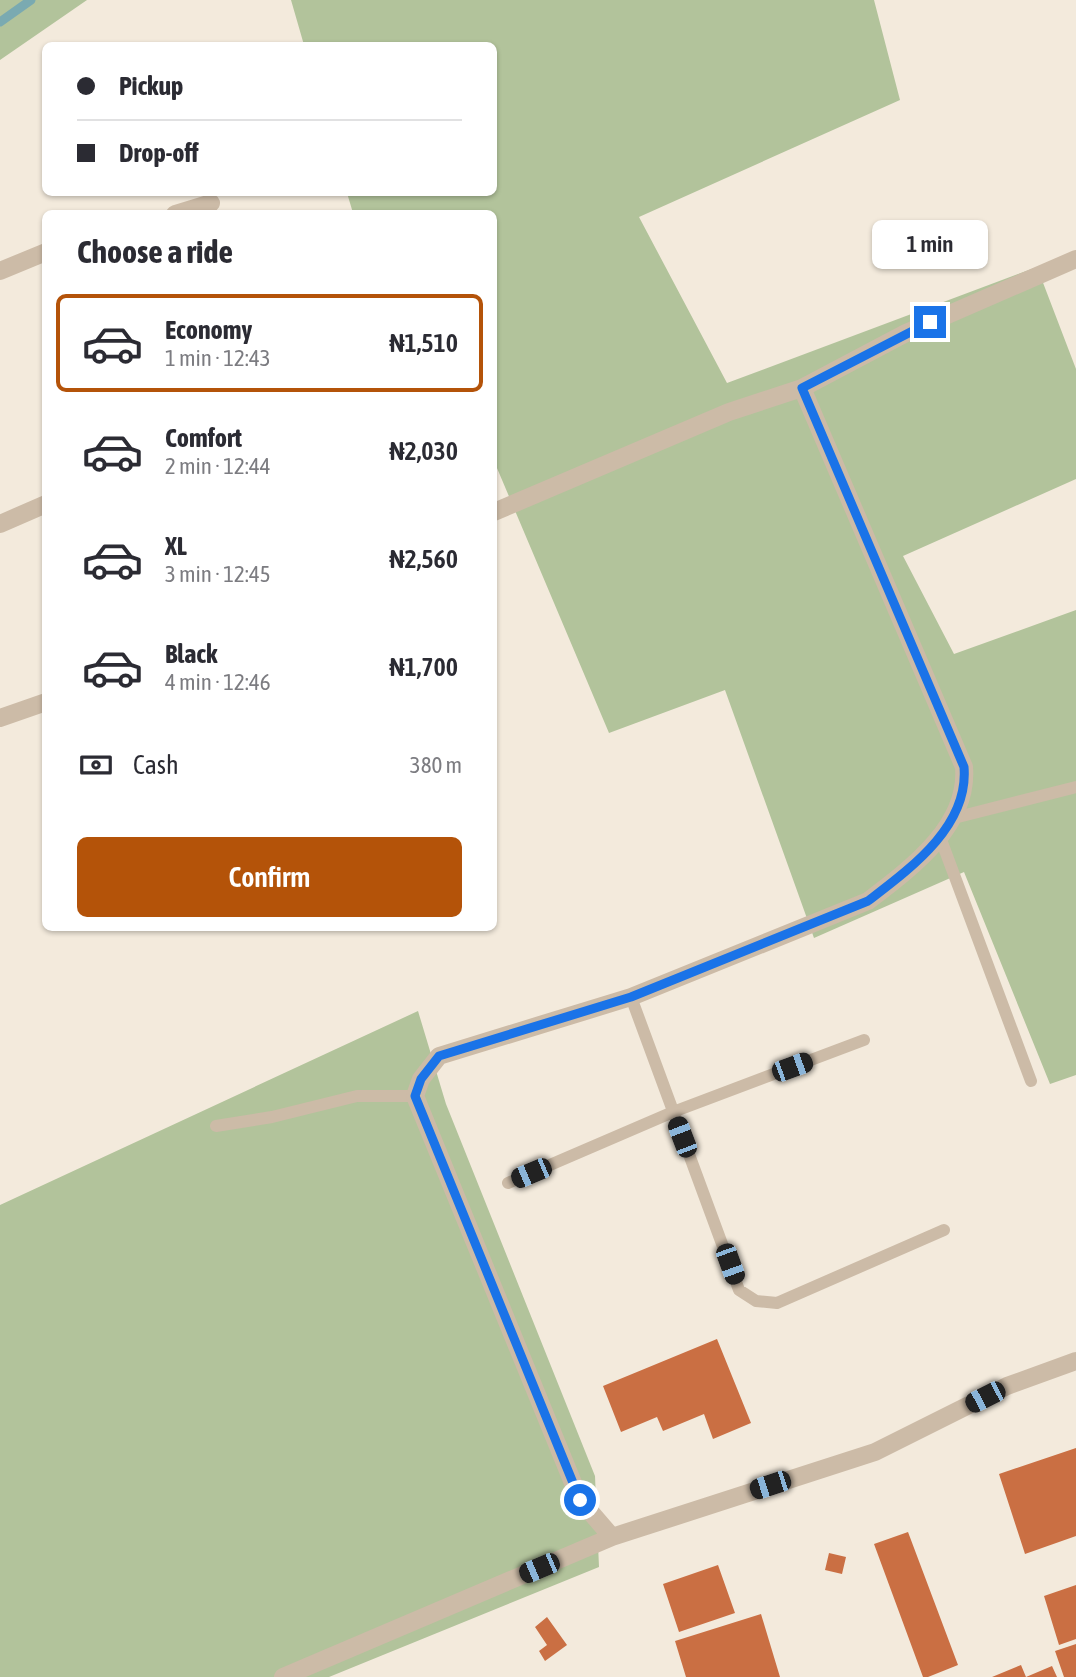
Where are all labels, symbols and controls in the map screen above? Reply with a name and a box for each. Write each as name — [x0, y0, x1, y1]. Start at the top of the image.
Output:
text: Pickup — [119, 71, 183, 101]
text: Drop-off — [119, 138, 199, 168]
callout: 1 min — [872, 220, 988, 270]
text: 1 min — [907, 231, 953, 257]
text: Choose a ride — [77, 233, 233, 270]
route end — [914, 306, 946, 338]
icon: car — [81, 312, 144, 375]
text: Economy — [165, 315, 252, 345]
text: ₦1,510 — [389, 328, 458, 358]
text: 1 min · 12:43 — [165, 345, 271, 371]
icon: car — [81, 420, 144, 483]
text: Comfort — [165, 423, 242, 453]
text: ₦2,030 — [389, 436, 458, 466]
text: 2 min · 12:44 — [165, 453, 271, 479]
icon: car — [81, 528, 144, 591]
text: XL — [165, 531, 187, 561]
text: ₦2,560 — [389, 544, 458, 574]
text: 3 min · 12:45 — [165, 561, 271, 587]
icon: car — [81, 636, 144, 699]
text: Black — [165, 639, 217, 669]
text: ₦1,700 — [389, 652, 458, 682]
text: 4 min · 12:46 — [165, 669, 271, 695]
icon: cash — [77, 746, 115, 784]
text: Cash — [133, 750, 179, 780]
text: 380 m — [410, 752, 462, 778]
button: Confirm — [77, 837, 462, 917]
car — [769, 1050, 816, 1084]
car — [665, 1114, 700, 1160]
car — [508, 1155, 555, 1191]
car — [713, 1241, 748, 1287]
car — [962, 1378, 1009, 1416]
car — [747, 1469, 794, 1501]
route start — [564, 1484, 596, 1516]
car — [516, 1550, 563, 1586]

